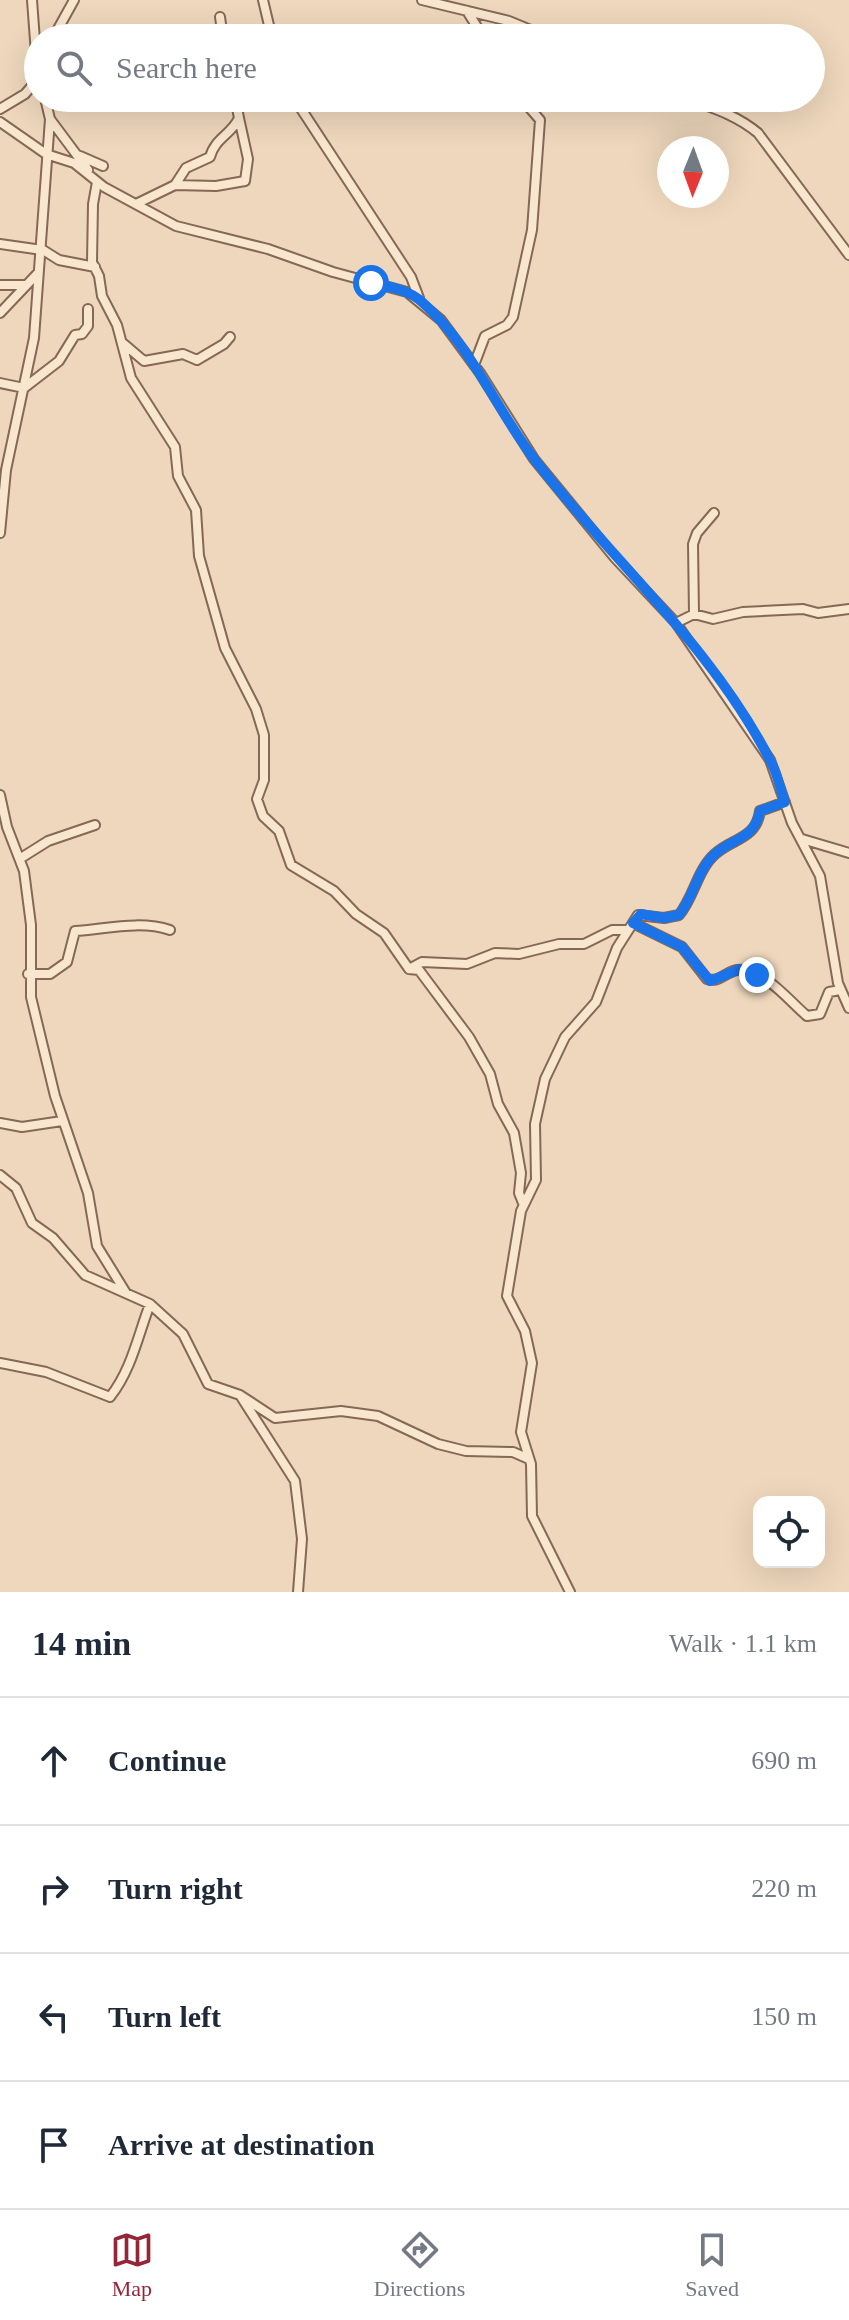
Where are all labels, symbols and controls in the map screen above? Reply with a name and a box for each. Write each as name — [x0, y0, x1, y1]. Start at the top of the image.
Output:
search box — [24, 24, 825, 112]
icon: search — [52, 46, 96, 90]
text: Search here — [116, 51, 257, 84]
north arrow — [657, 136, 729, 208]
route start — [353, 265, 389, 301]
route end — [739, 957, 775, 993]
map controls — [753, 1496, 825, 1568]
button: locate — [753, 1496, 825, 1568]
text: 14 min — [32, 1625, 131, 1662]
text: Walk · 1.1 km — [669, 1629, 817, 1658]
icon: ahead — [32, 1739, 76, 1783]
text: Continue — [108, 1744, 226, 1777]
text: 690 m — [751, 1746, 817, 1775]
icon: right — [32, 1867, 76, 1911]
text: Turn right — [108, 1872, 243, 1905]
text: 220 m — [751, 1874, 817, 1903]
icon: left — [32, 1995, 76, 2039]
text: Turn left — [108, 2000, 221, 2033]
text: 150 m — [751, 2002, 817, 2031]
icon: arrive — [32, 2123, 76, 2167]
text: Arrive at destination — [108, 2128, 375, 2161]
tab: Map — [110, 2228, 154, 2302]
tab: Directions — [374, 2228, 465, 2302]
tab: Saved — [685, 2228, 739, 2302]

